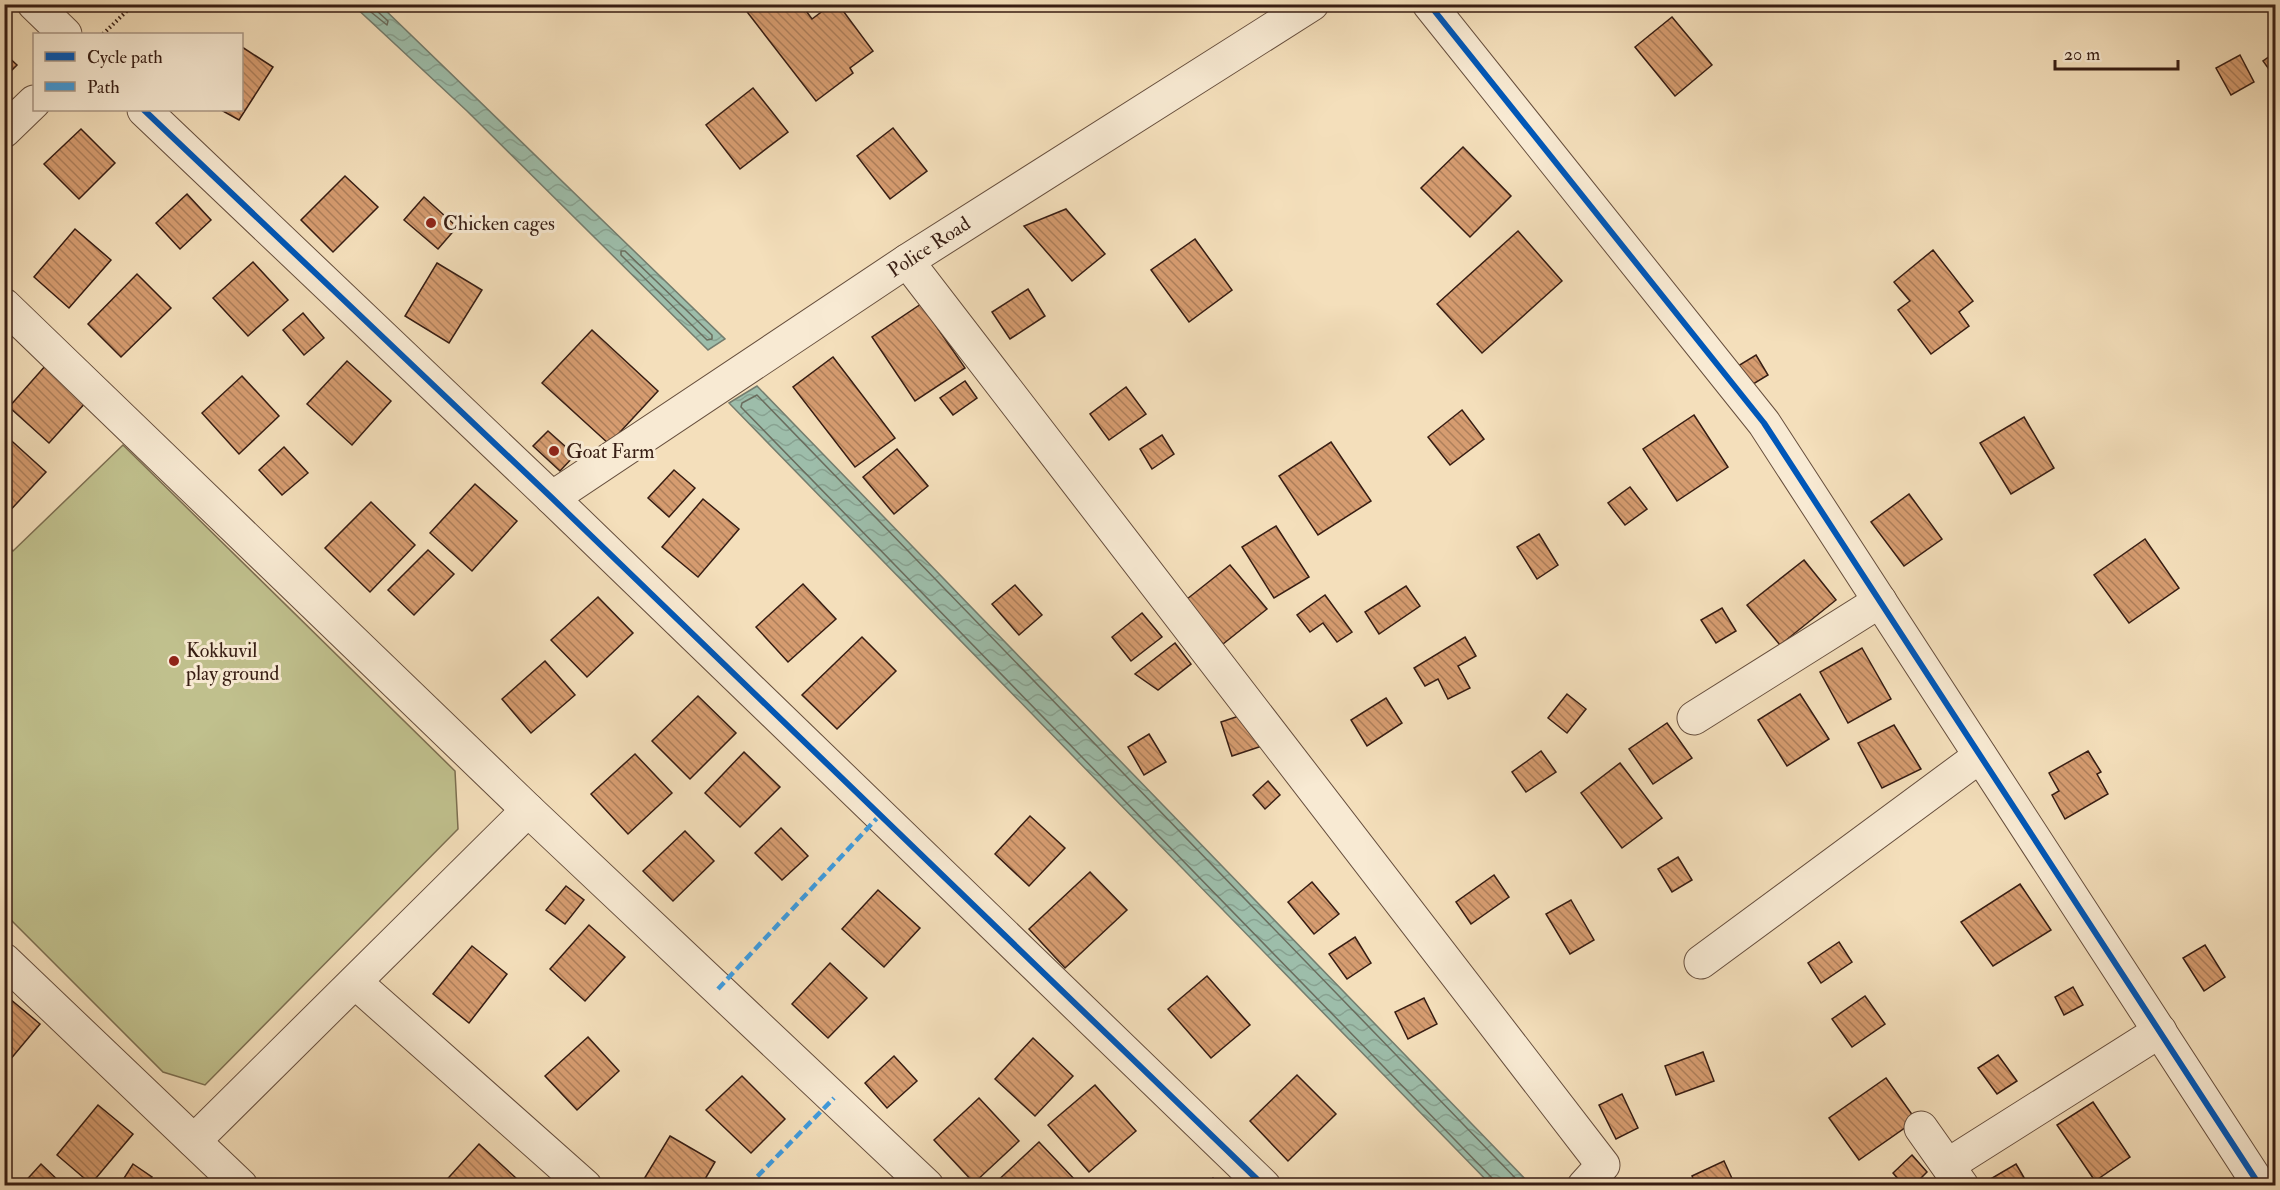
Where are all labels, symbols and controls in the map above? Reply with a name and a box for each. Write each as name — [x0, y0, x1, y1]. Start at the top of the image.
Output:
legend — [33, 33, 243, 111]
scale bar — [2055, 33, 2178, 71]
text: 20 m — [2064, 43, 2100, 66]
text: Cycle path — [87, 46, 163, 69]
text: Path — [87, 76, 120, 99]
place label: Chicken cages — [443, 211, 555, 236]
street label: Police Road — [883, 211, 975, 283]
marker: Chicken cages — [424, 216, 438, 230]
place label: Goat Farm — [566, 439, 655, 464]
marker: Goat Farm — [547, 444, 561, 458]
place label: Kokkuvil play ground — [185, 638, 280, 687]
marker: Kokkuvil play ground — [167, 654, 181, 668]

